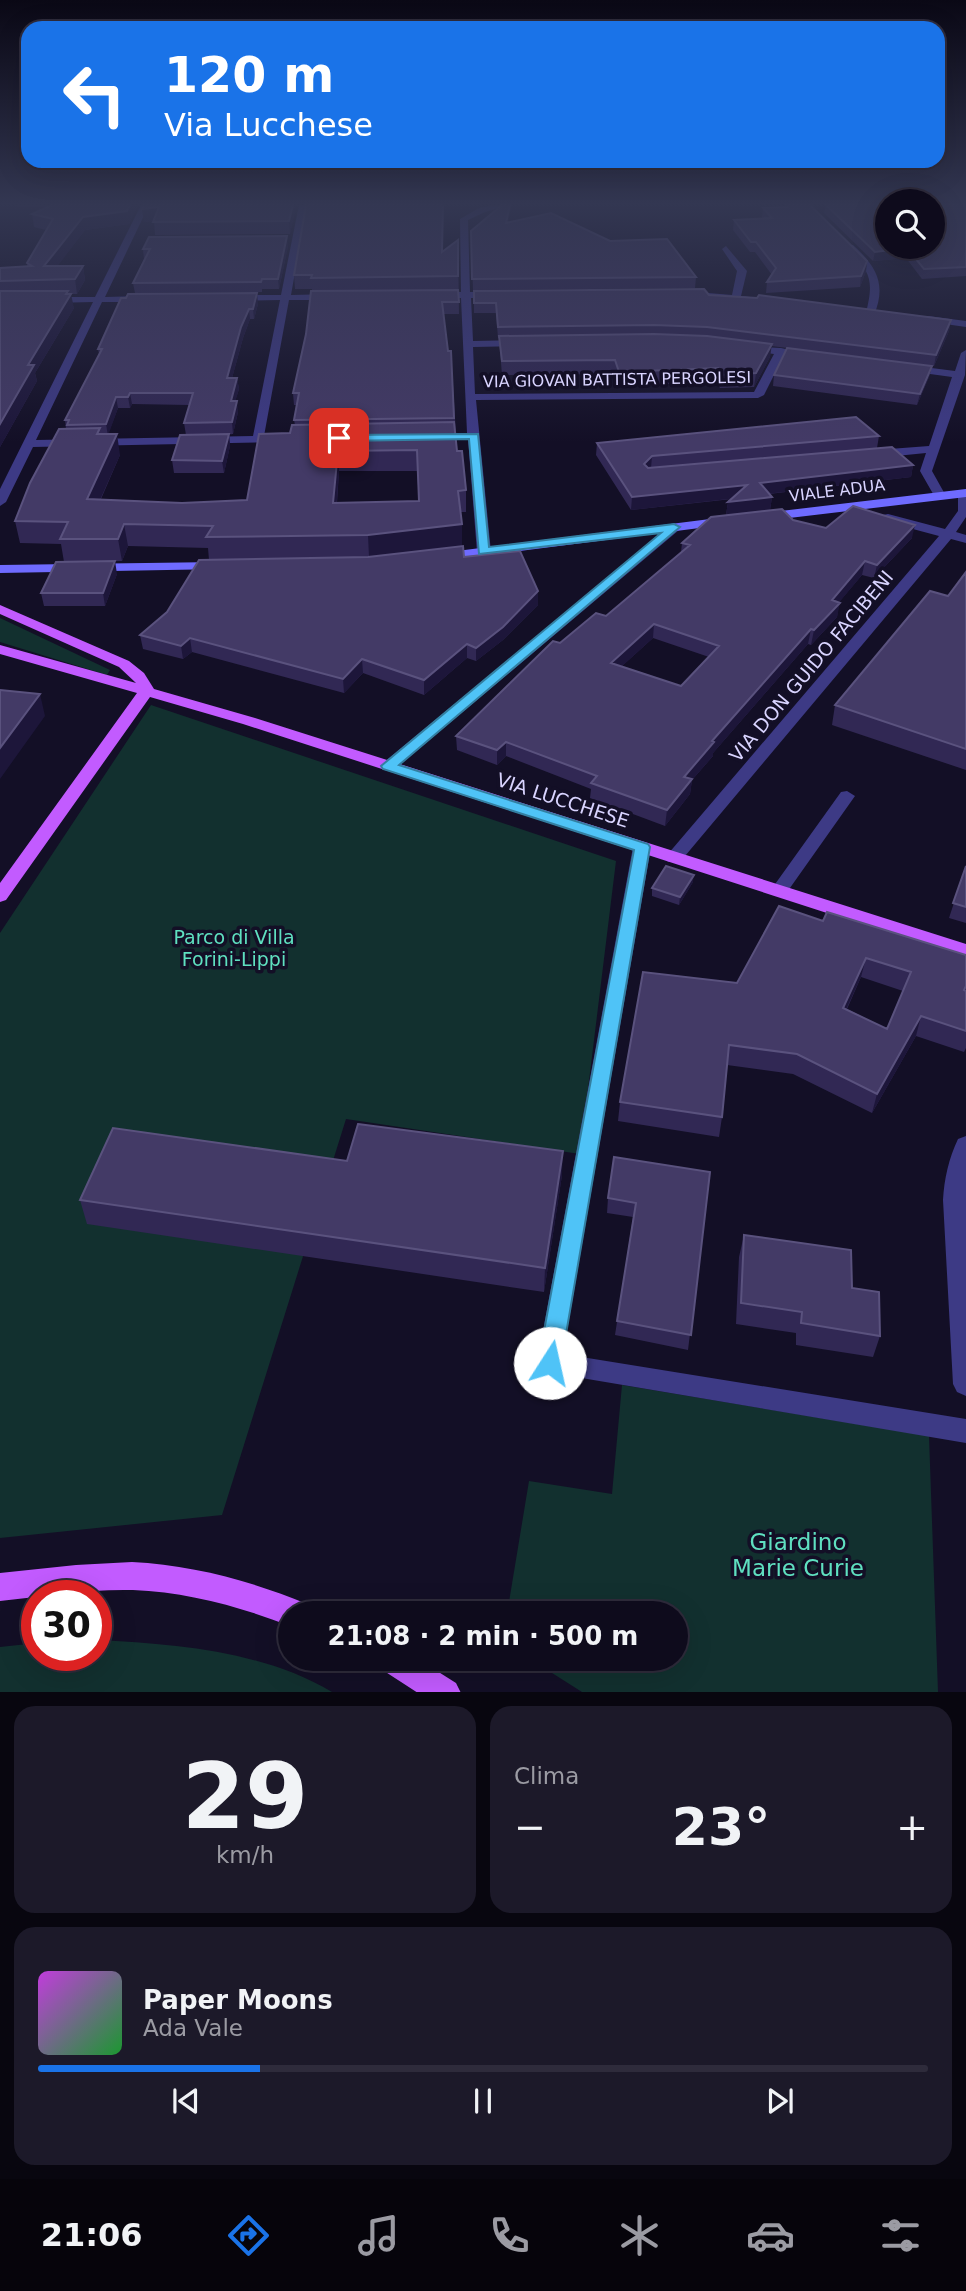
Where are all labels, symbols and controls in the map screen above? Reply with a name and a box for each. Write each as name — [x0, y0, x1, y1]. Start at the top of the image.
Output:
text: 120 m — [164, 47, 334, 104]
icon: left — [49, 49, 140, 140]
text: Via Lucchese — [164, 106, 373, 144]
map controls — [875, 189, 945, 259]
button: search — [875, 189, 945, 259]
street label: VIA GIOVAN BATTISTA PERGOLESI — [483, 368, 751, 391]
pin — [309, 408, 369, 468]
icon: arrive — [320, 419, 358, 457]
street label: VIALE ADUA — [788, 475, 886, 506]
street label: VIA DON GUIDO FACIBENI — [724, 566, 898, 766]
street label: VIA LUCCHESE — [494, 768, 632, 832]
park label: Parco di Villa Forini-Lippi — [173, 926, 295, 970]
position arrow — [513, 1326, 587, 1400]
park label: Giardino Marie Curie — [732, 1529, 864, 1581]
speed limit sign: 30 — [21, 1580, 112, 1671]
text: 21:08 · 2 min · 500 m — [328, 1621, 638, 1651]
text: 29 — [182, 1744, 308, 1849]
text: Clima — [514, 1763, 579, 1789]
text: 23° — [672, 1797, 770, 1857]
text: − — [514, 1805, 546, 1849]
text: + — [896, 1805, 928, 1849]
text: km/h — [216, 1842, 274, 1868]
text: Paper Moons — [143, 1985, 333, 2015]
text: Ada Vale — [143, 2015, 243, 2041]
icon: previous — [167, 2082, 205, 2120]
icon: pause — [464, 2082, 502, 2120]
icon: next — [761, 2082, 799, 2120]
icon: directions — [224, 2211, 273, 2260]
icon: music — [354, 2211, 403, 2260]
icon: phone — [485, 2211, 534, 2260]
icon: climate — [615, 2211, 664, 2260]
icon: car — [746, 2211, 795, 2260]
icon: filters — [876, 2211, 925, 2260]
text: 21:06 — [41, 2216, 143, 2254]

